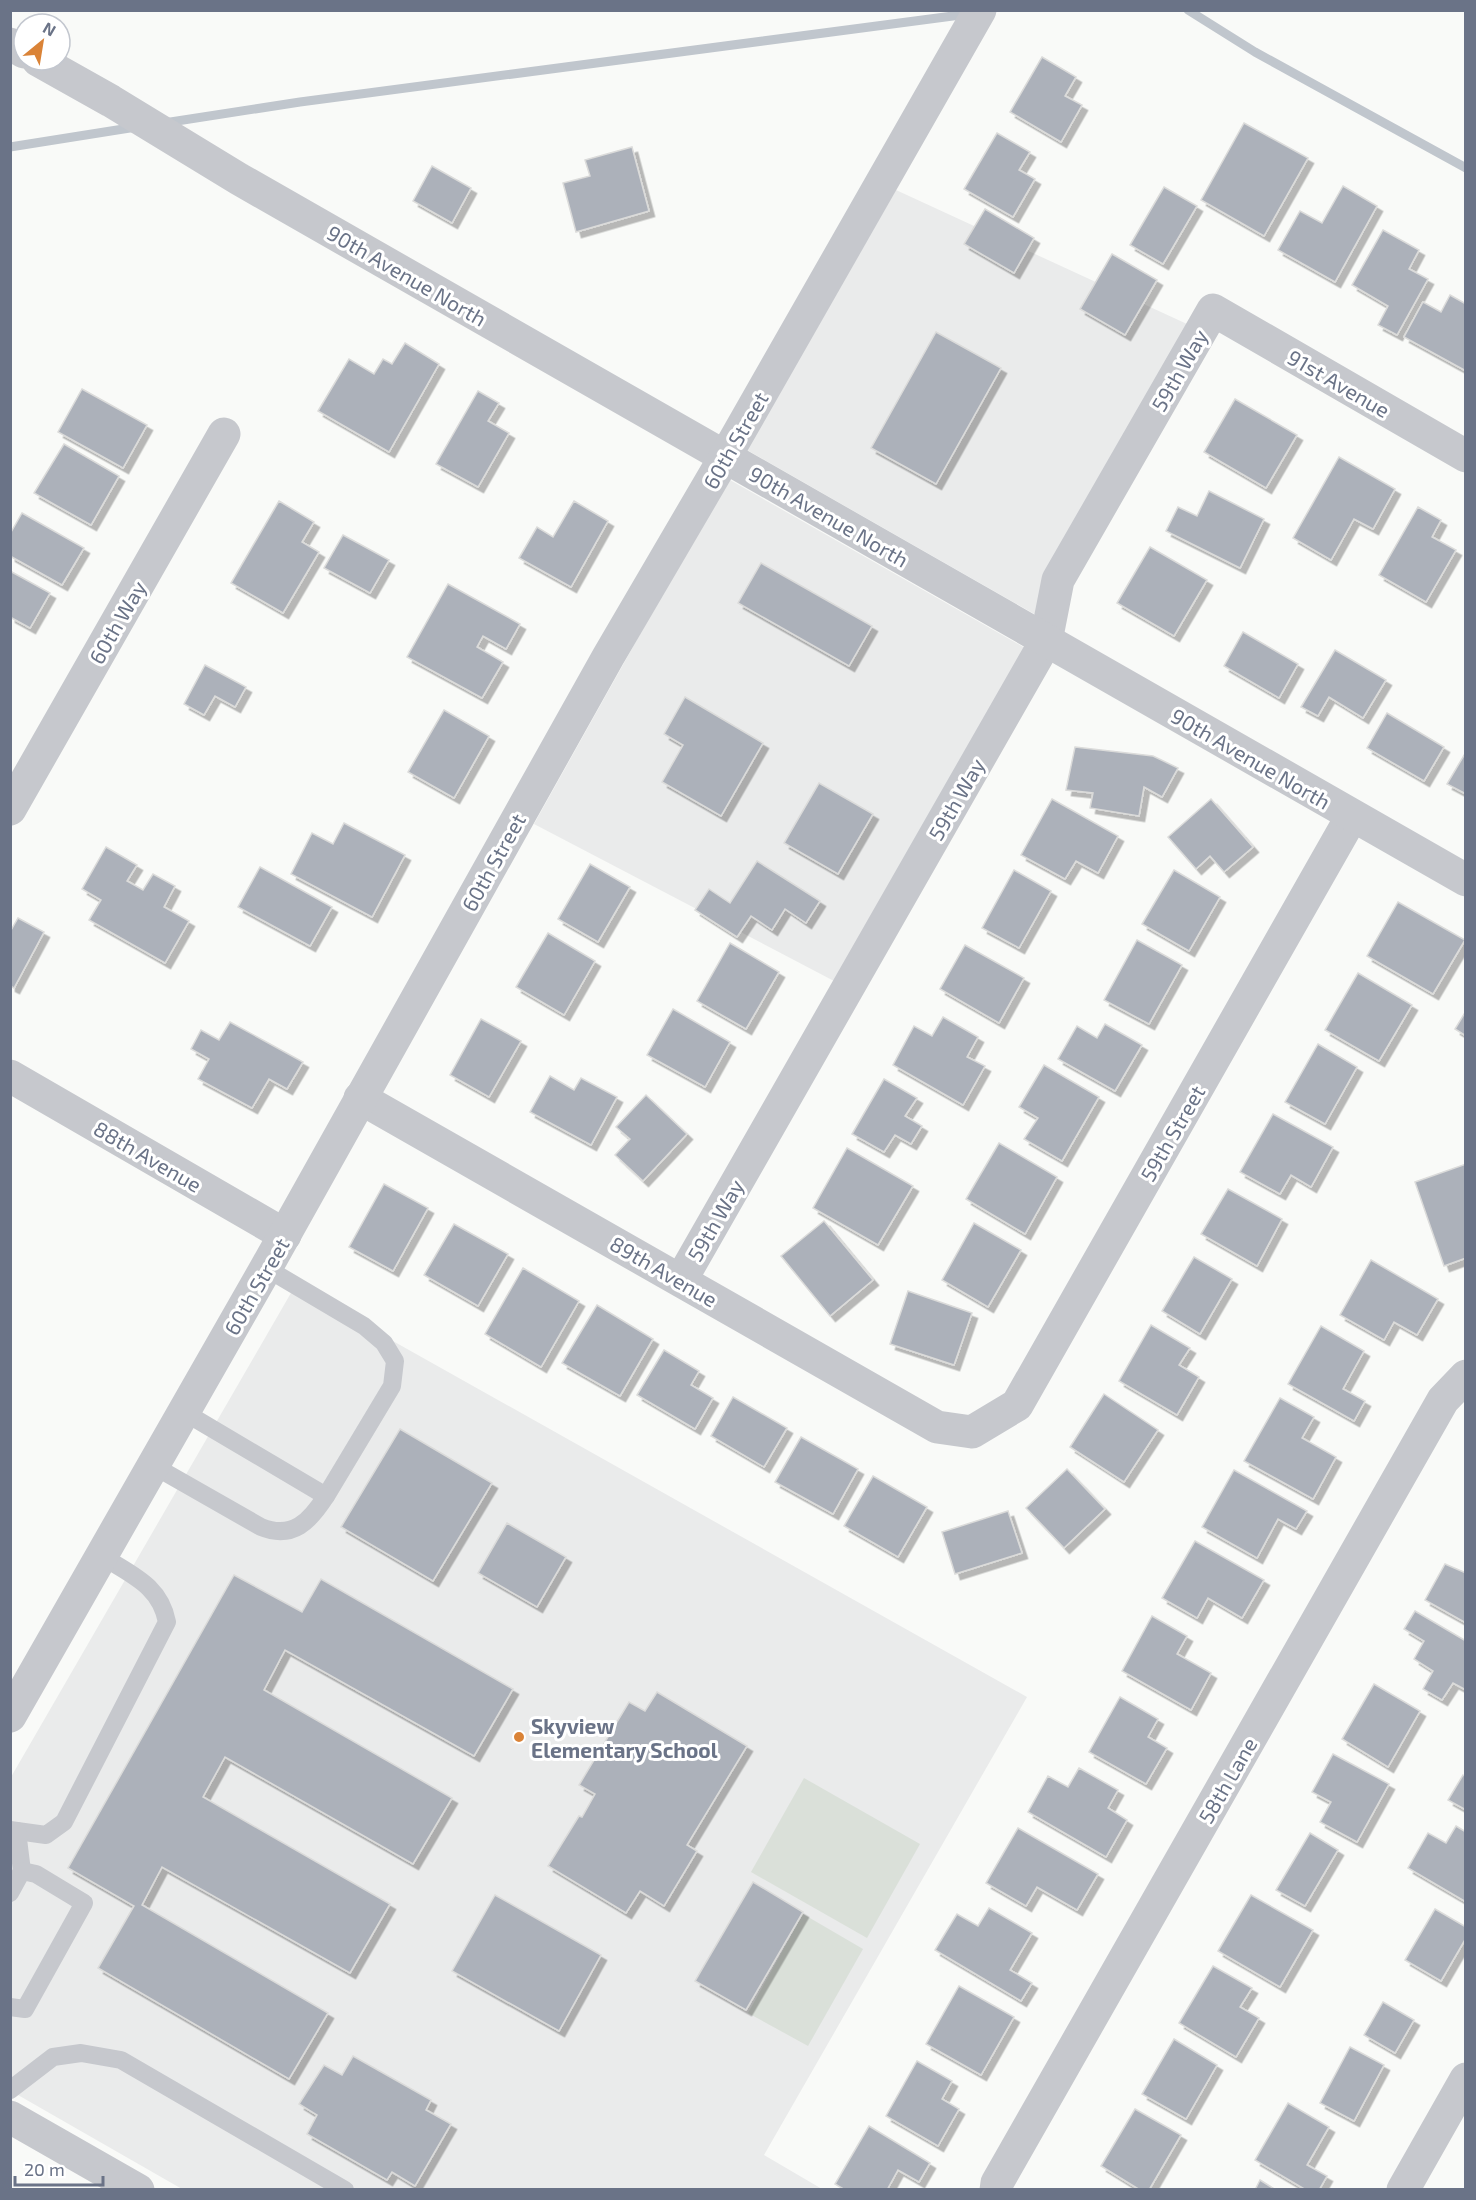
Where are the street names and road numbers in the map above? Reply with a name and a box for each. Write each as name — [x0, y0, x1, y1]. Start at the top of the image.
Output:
street label: 90th Avenue North — [323, 219, 491, 331]
street label: 59th Way — [1146, 325, 1212, 415]
street label: 91st Avenue — [1284, 344, 1394, 422]
street label: 60th Street — [697, 387, 773, 493]
street label: 90th Avenue North — [745, 460, 913, 572]
street label: 60th Way — [83, 576, 151, 668]
street label: 90th Avenue North — [1167, 702, 1335, 814]
street label: 59th Way — [923, 754, 989, 844]
street label: 60th Street — [456, 809, 530, 915]
street label: 59th Street — [1135, 1081, 1209, 1185]
street label: 88th Avenue — [90, 1115, 206, 1197]
street label: 59th Way — [682, 1175, 748, 1265]
street label: 89th Avenue — [606, 1230, 722, 1312]
street label: 60th Street — [218, 1233, 294, 1339]
street label: 58th Lane — [1192, 1733, 1262, 1827]

